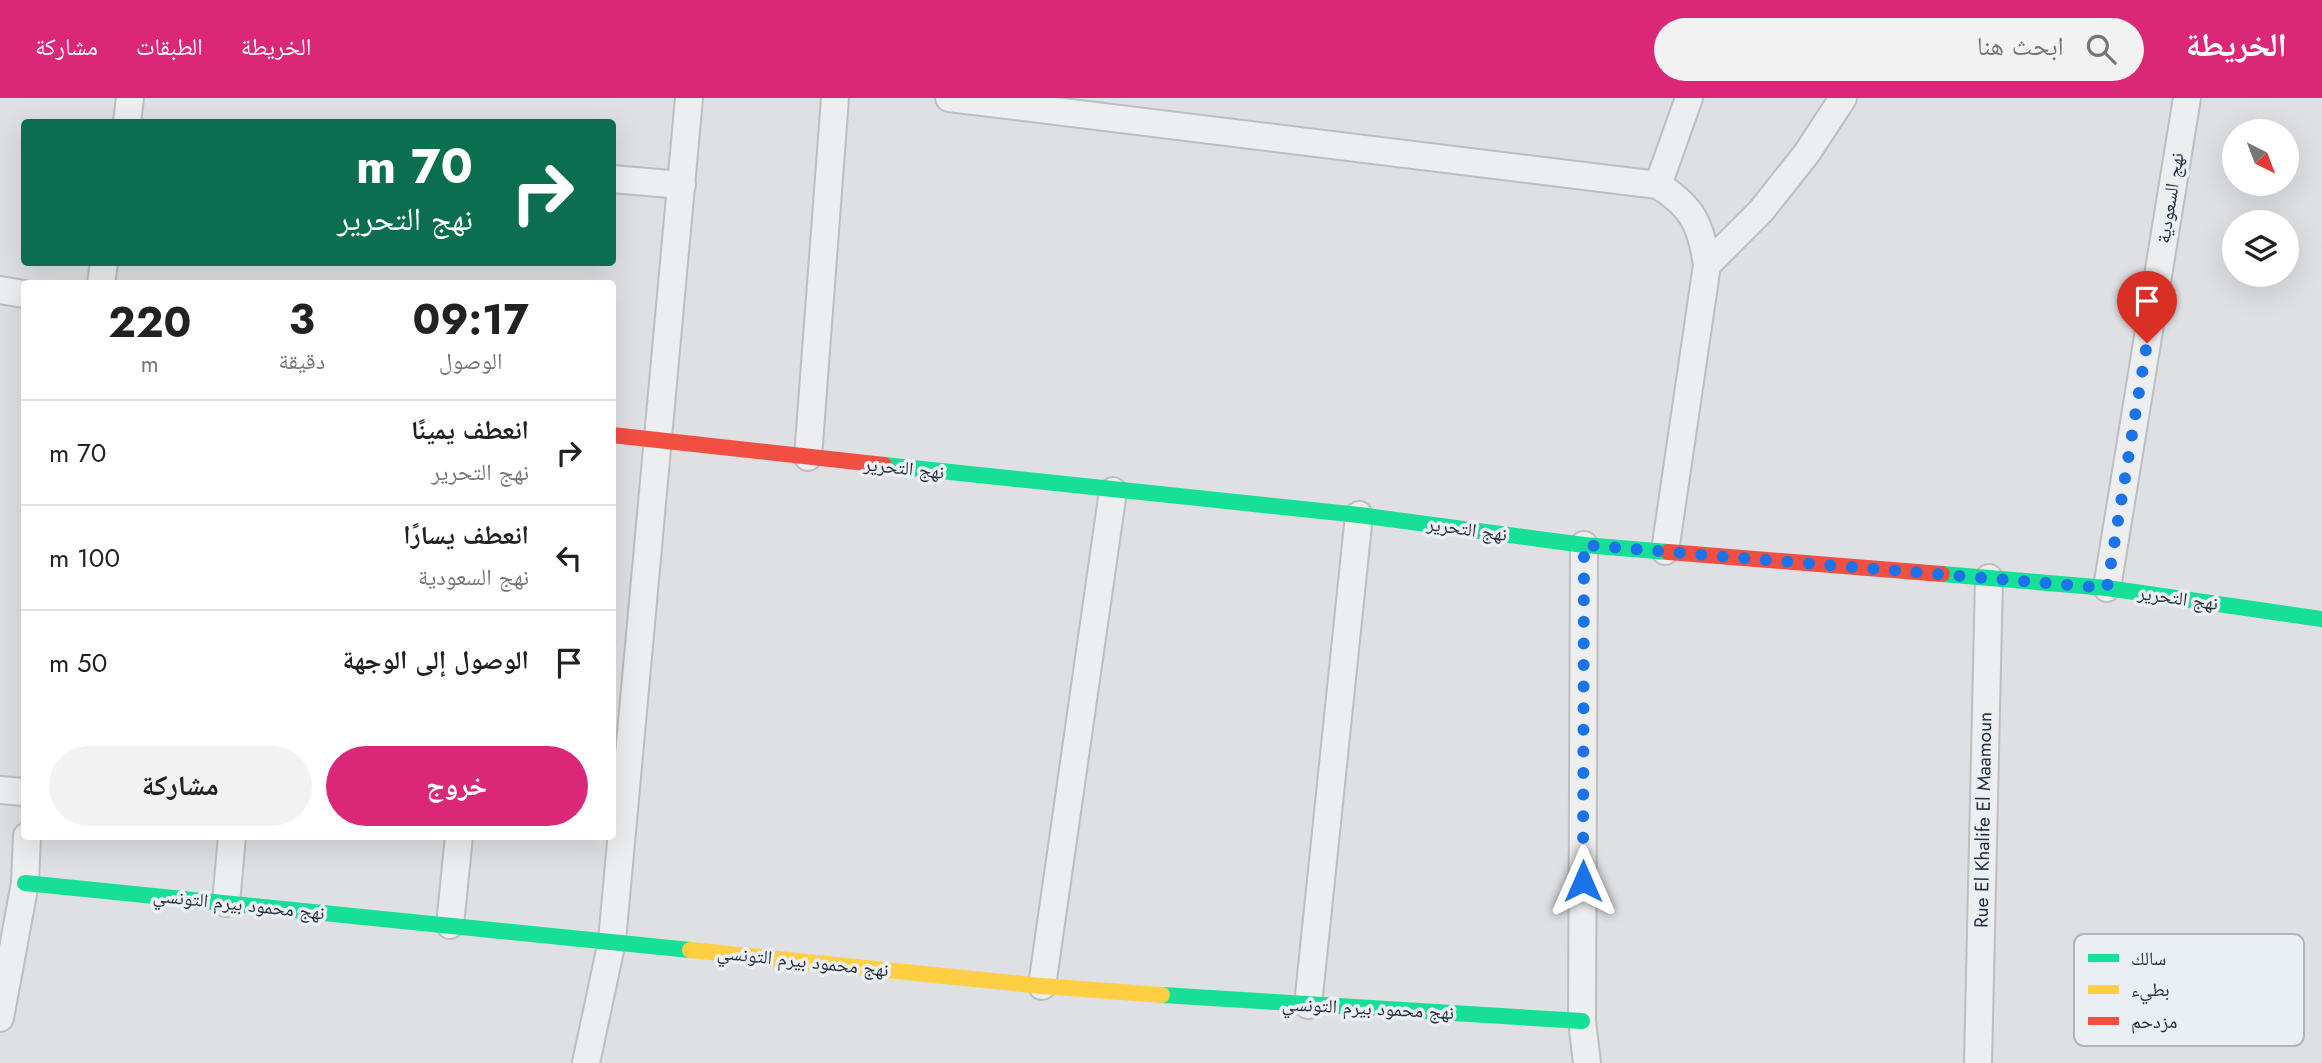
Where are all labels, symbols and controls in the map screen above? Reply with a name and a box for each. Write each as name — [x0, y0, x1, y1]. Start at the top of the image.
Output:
search box — [1654, 18, 2144, 81]
text: الخريطة — [2186, 21, 2287, 68]
text: ابحث هنا — [1977, 27, 2064, 65]
text: مشاركة — [35, 29, 98, 64]
text: الطبقات — [136, 29, 203, 64]
text: الخريطة — [241, 29, 311, 64]
icon: search — [2082, 30, 2120, 68]
north arrow — [2222, 119, 2300, 196]
map controls — [2222, 119, 2299, 287]
text: 70 m — [356, 131, 473, 201]
icon: right — [497, 147, 588, 238]
street label: نهج السعودية — [2149, 151, 2191, 245]
text: نهج التحرير — [337, 196, 473, 242]
button: layers — [2222, 210, 2299, 287]
pin — [2117, 271, 2177, 343]
icon: arrive — [2128, 282, 2166, 320]
text: 3 — [289, 289, 315, 350]
text: 09:17 — [413, 289, 529, 350]
text: 220 — [108, 292, 191, 353]
text: دقيقة — [279, 344, 325, 378]
text: الوصول — [439, 344, 502, 378]
text: m — [141, 347, 159, 381]
text: انعطف يمينًا — [411, 411, 529, 449]
text: 70 m — [49, 434, 106, 472]
icon: right — [550, 434, 588, 472]
street label: نهج التحرير — [861, 450, 946, 486]
text: نهج التحرير — [431, 455, 529, 489]
street label: نهج التحرير — [1424, 510, 1509, 548]
text: انعطف يسارًا — [403, 516, 529, 554]
text: 100 m — [49, 539, 120, 577]
icon: left — [550, 539, 588, 577]
text: نهج السعودية — [418, 560, 529, 594]
street label: نهج التحرير — [2135, 579, 2220, 617]
text: الوصول إلى الوجهة — [342, 641, 529, 679]
text: 50 m — [49, 644, 107, 682]
icon: arrive — [550, 644, 588, 682]
street label: Rue El Khalife El Maamoun — [1968, 712, 1998, 928]
button: مشاركة — [49, 746, 312, 826]
button: خروج — [326, 746, 588, 826]
position arrow — [1546, 844, 1620, 918]
street label: نهج محمود بيرم التونسي — [152, 882, 326, 928]
legend — [2074, 934, 2304, 1046]
street label: نهج محمود بيرم التونسي — [716, 939, 890, 985]
text: سالك — [2131, 945, 2166, 972]
text: بطيء — [2131, 976, 2170, 1005]
street label: نهج محمود بيرم التونسي — [1281, 990, 1455, 1028]
text: مزدحم — [2131, 1008, 2177, 1035]

